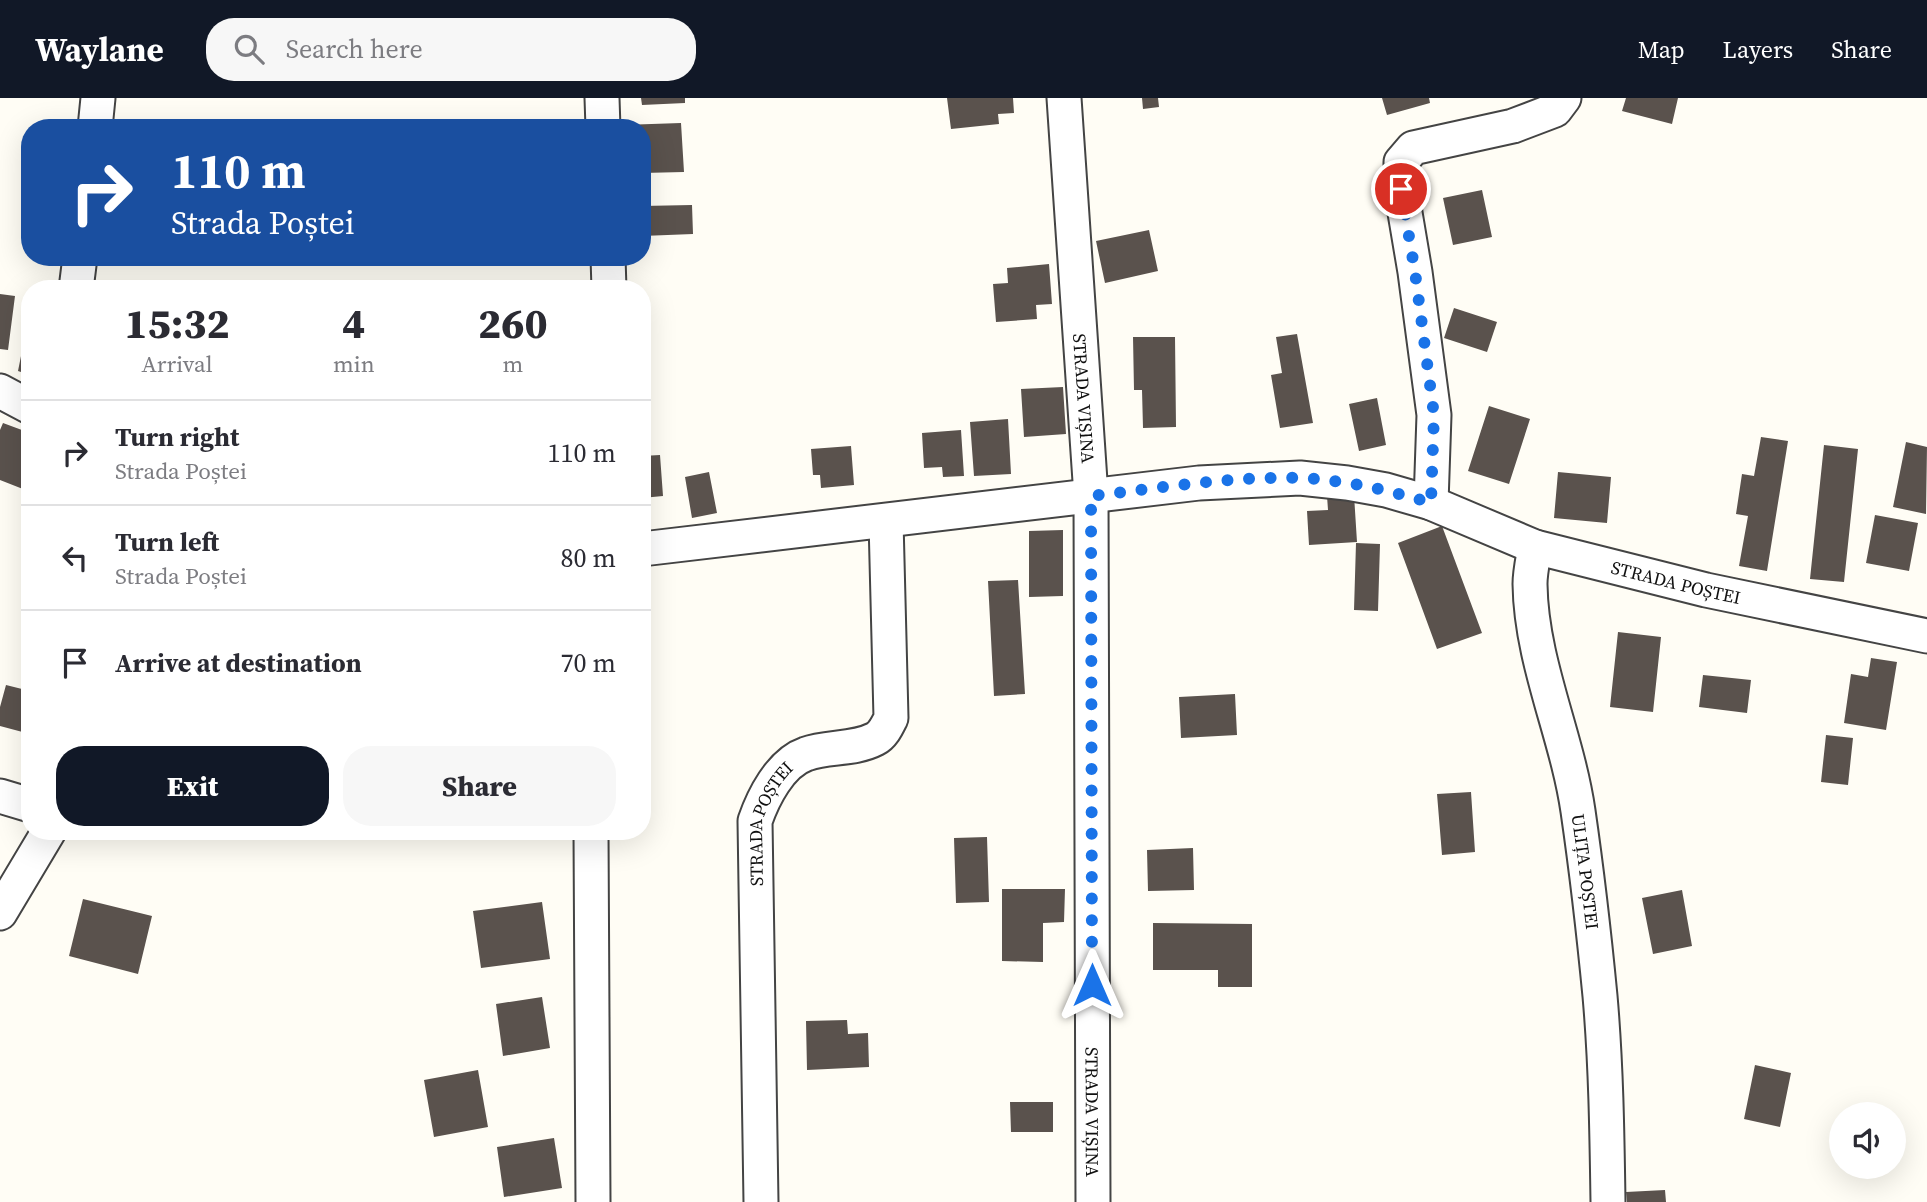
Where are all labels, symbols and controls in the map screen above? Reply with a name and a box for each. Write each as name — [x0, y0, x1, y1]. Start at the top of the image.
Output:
search box — [206, 18, 696, 81]
text: Waylane — [35, 27, 164, 72]
icon: search — [230, 30, 268, 68]
text: Search here — [286, 31, 423, 67]
text: Map — [1638, 33, 1685, 66]
text: Layers — [1723, 33, 1793, 66]
text: Share — [1831, 33, 1892, 66]
text: 110 m — [171, 137, 306, 204]
icon: right — [56, 147, 147, 238]
pin — [1371, 159, 1431, 219]
icon: arrive — [1382, 170, 1420, 208]
text: Strada Poștei — [171, 201, 354, 245]
text: 15:32 — [124, 294, 230, 352]
text: 4 — [342, 294, 365, 352]
text: 260 — [478, 294, 548, 352]
street label: STRADA VIȘINA — [1068, 333, 1101, 464]
text: Arrival — [142, 348, 213, 380]
text: min — [333, 348, 375, 380]
text: m — [502, 348, 523, 380]
text: Turn right — [115, 419, 239, 455]
icon: right — [56, 434, 94, 472]
text: 110 m — [548, 435, 616, 471]
text: Strada Poștei — [115, 455, 247, 487]
text: Turn left — [115, 524, 219, 560]
icon: left — [56, 539, 94, 577]
text: 80 m — [561, 540, 616, 576]
street label: STRADA POȘTEI — [1609, 554, 1743, 609]
text: Strada Poștei — [115, 560, 247, 592]
icon: arrive — [56, 644, 94, 682]
text: Arrive at destination — [115, 645, 362, 681]
text: 70 m — [561, 645, 616, 681]
button: Exit — [56, 746, 329, 826]
button: Share — [343, 746, 616, 826]
street label: STRADA POȘTEI — [742, 755, 798, 886]
street label: ULIȚA POȘTEI — [1566, 812, 1606, 931]
position arrow — [1055, 948, 1129, 1022]
street label: STRADA VIȘINA — [1080, 1047, 1105, 1177]
map controls — [1829, 1102, 1906, 1179]
button: sound — [1829, 1102, 1906, 1179]

